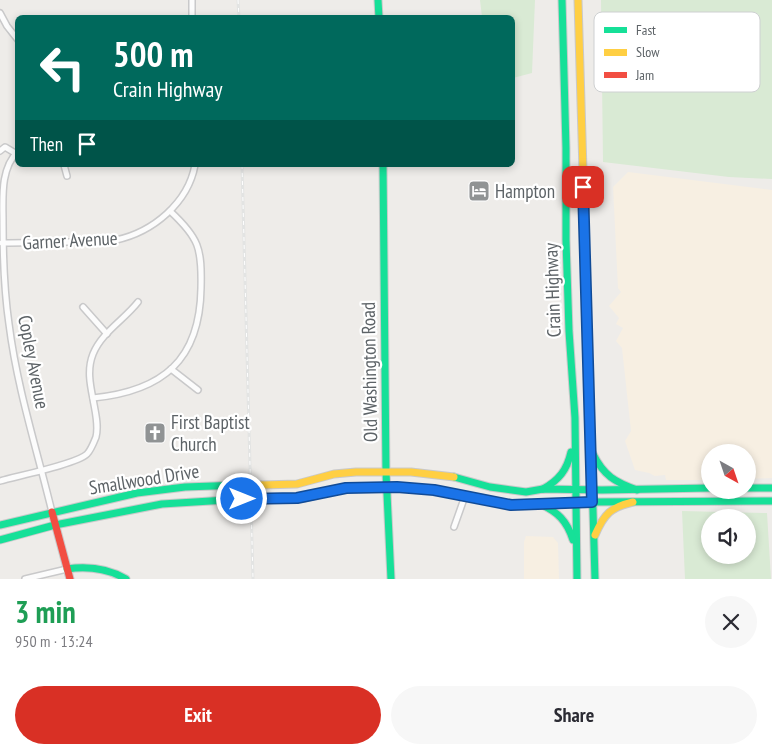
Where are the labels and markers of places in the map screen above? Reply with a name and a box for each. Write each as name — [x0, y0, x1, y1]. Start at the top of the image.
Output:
pin — [562, 166, 604, 208]
hotel icon: Hampton — [467, 179, 491, 203]
place label: Hampton — [495, 179, 555, 203]
place label: First Baptist Church — [171, 410, 250, 456]
church icon: First Baptist Church — [143, 421, 167, 445]

